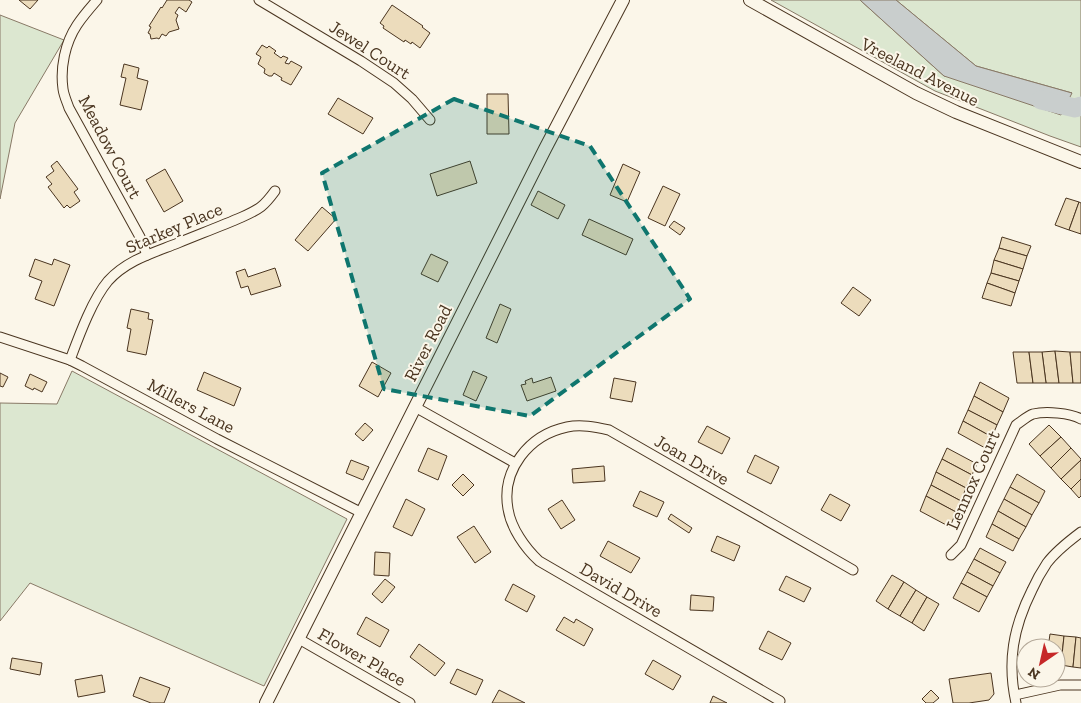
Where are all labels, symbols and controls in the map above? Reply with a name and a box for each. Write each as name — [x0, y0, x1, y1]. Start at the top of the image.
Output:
street label: Jewel Court — [325, 16, 415, 84]
street label: Vreeland Avenue — [856, 32, 983, 111]
street label: Meadow Court — [73, 91, 147, 203]
street label: Starkey Place — [122, 198, 226, 258]
street label: River Road — [399, 301, 457, 385]
street label: Millers Lane — [144, 374, 238, 438]
street label: Lennox Court — [941, 427, 1005, 533]
street label: Joan Drive — [651, 430, 733, 490]
street label: David Drive — [576, 558, 666, 622]
street label: Flower Place — [314, 623, 410, 691]
north arrow — [1016, 638, 1066, 688]
text: N — [1025, 663, 1043, 683]

